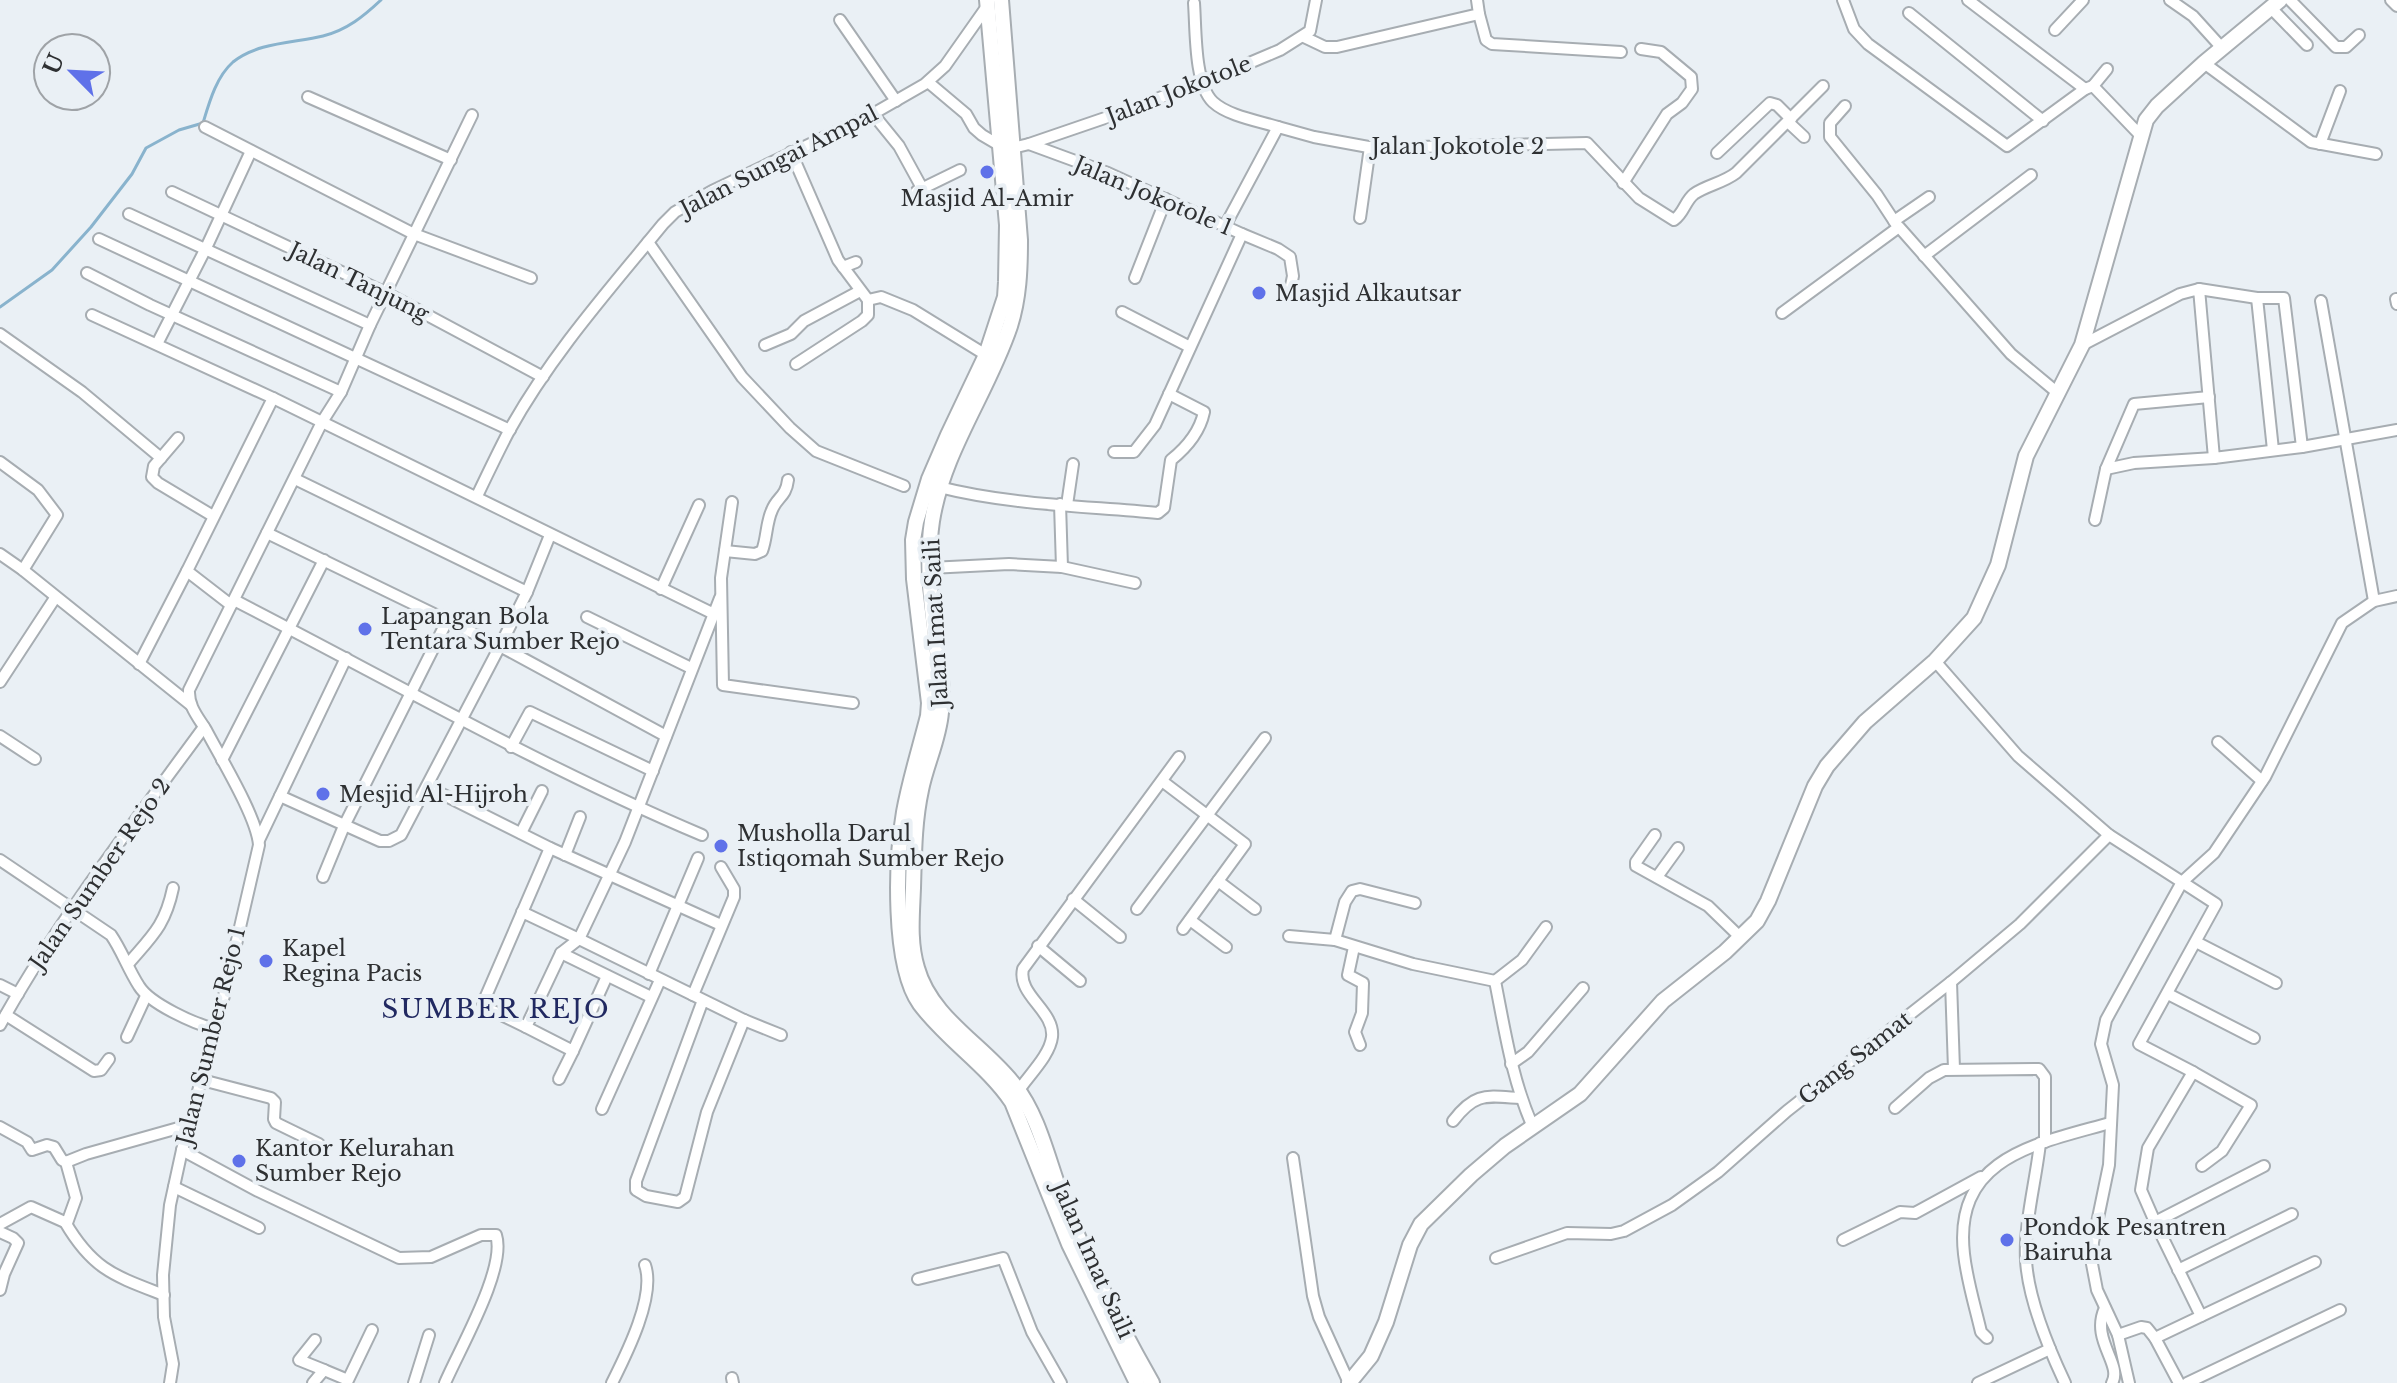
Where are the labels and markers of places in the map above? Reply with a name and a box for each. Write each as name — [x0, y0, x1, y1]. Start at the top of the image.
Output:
marker: Masjid Al-Amir — [978, 163, 996, 181]
place label: Masjid Al-Amir — [900, 185, 1074, 212]
place label: Masjid Alkautsar — [1275, 280, 1462, 307]
marker: Masjid Alkautsar — [1250, 284, 1268, 302]
place label: Lapangan Bola Tentara Sumber Rejo — [381, 603, 620, 655]
marker: Lapangan Bola Tentara Sumber Rejo — [356, 620, 374, 638]
place label: Mesjid Al-Hijroh — [339, 781, 528, 808]
marker: Mesjid Al-Hijroh — [314, 785, 332, 803]
place label: Musholla Darul Istiqomah Sumber Rejo — [737, 820, 1004, 872]
marker: Musholla Darul Istiqomah Sumber Rejo — [712, 837, 730, 855]
place label: Kapel Regina Pacis — [282, 935, 422, 987]
marker: Kapel Regina Pacis — [257, 952, 275, 970]
place label: Kantor Kelurahan Sumber Rejo — [255, 1135, 455, 1187]
marker: Kantor Kelurahan Sumber Rejo — [230, 1152, 248, 1170]
place label: Pondok Pesantren Bairuha — [2023, 1214, 2227, 1266]
marker: Pondok Pesantren Bairuha — [1998, 1231, 2016, 1249]

